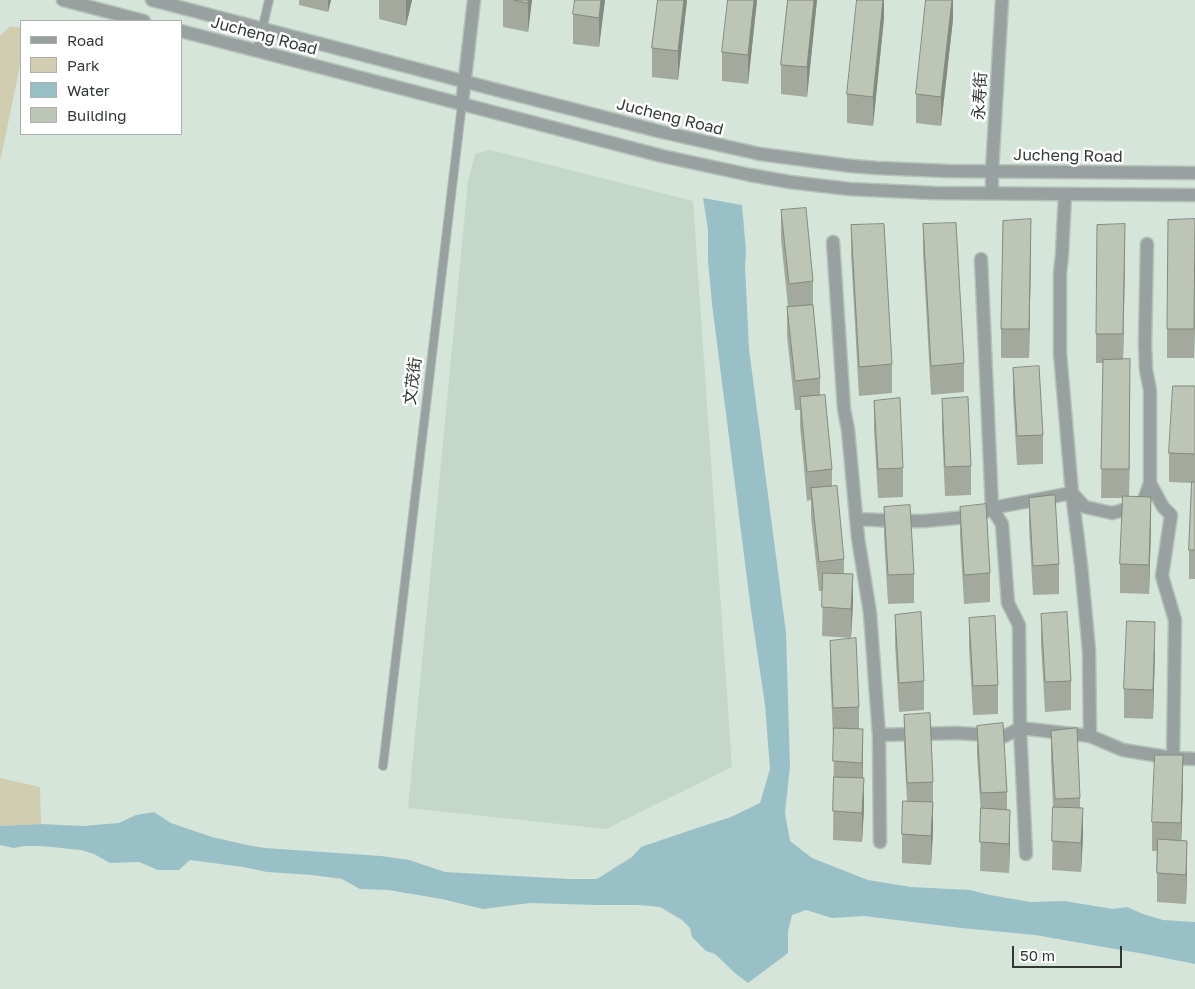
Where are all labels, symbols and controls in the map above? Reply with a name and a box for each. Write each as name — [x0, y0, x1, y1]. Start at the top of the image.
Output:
street label: Jucheng Road — [209, 13, 319, 59]
legend — [20, 20, 182, 135]
text: Road — [67, 31, 104, 49]
text: Park — [67, 56, 99, 74]
street label: 永寿街 — [969, 72, 991, 120]
text: Water — [67, 81, 110, 99]
street label: Jucheng Road — [615, 94, 725, 140]
text: Building — [67, 106, 127, 124]
street label: Jucheng Road — [1013, 145, 1123, 167]
street label: 文茂街 — [401, 356, 425, 406]
scale bar — [1015, 936, 1125, 968]
text: 50 m — [1020, 946, 1055, 964]

